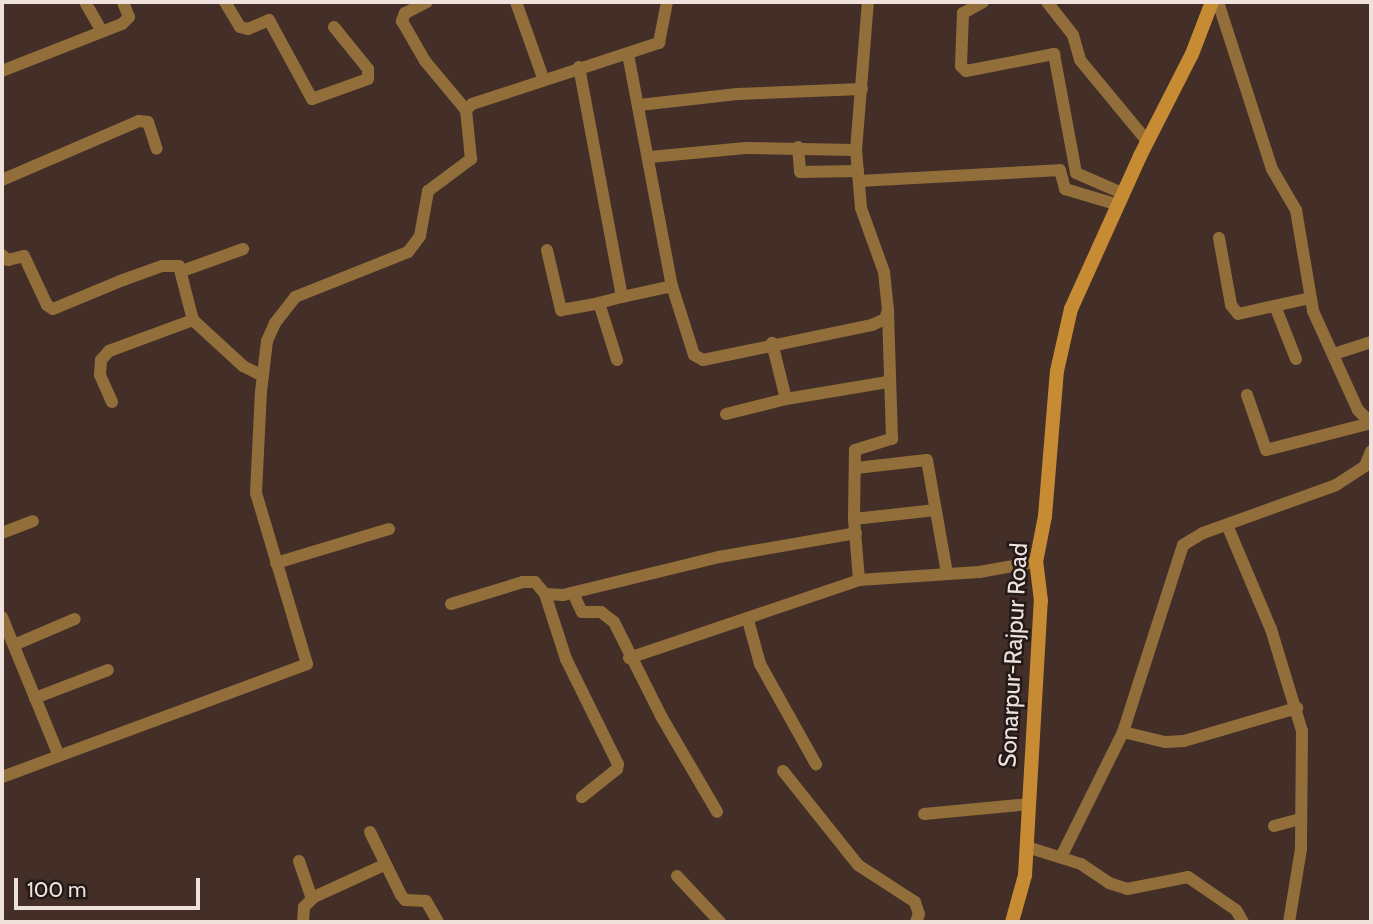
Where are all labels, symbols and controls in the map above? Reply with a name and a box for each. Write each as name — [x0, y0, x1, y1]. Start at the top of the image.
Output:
street label: Sonarpur-Rajpur Road — [993, 542, 1033, 768]
scale bar — [18, 864, 203, 908]
text: 100 m — [27, 877, 86, 902]

